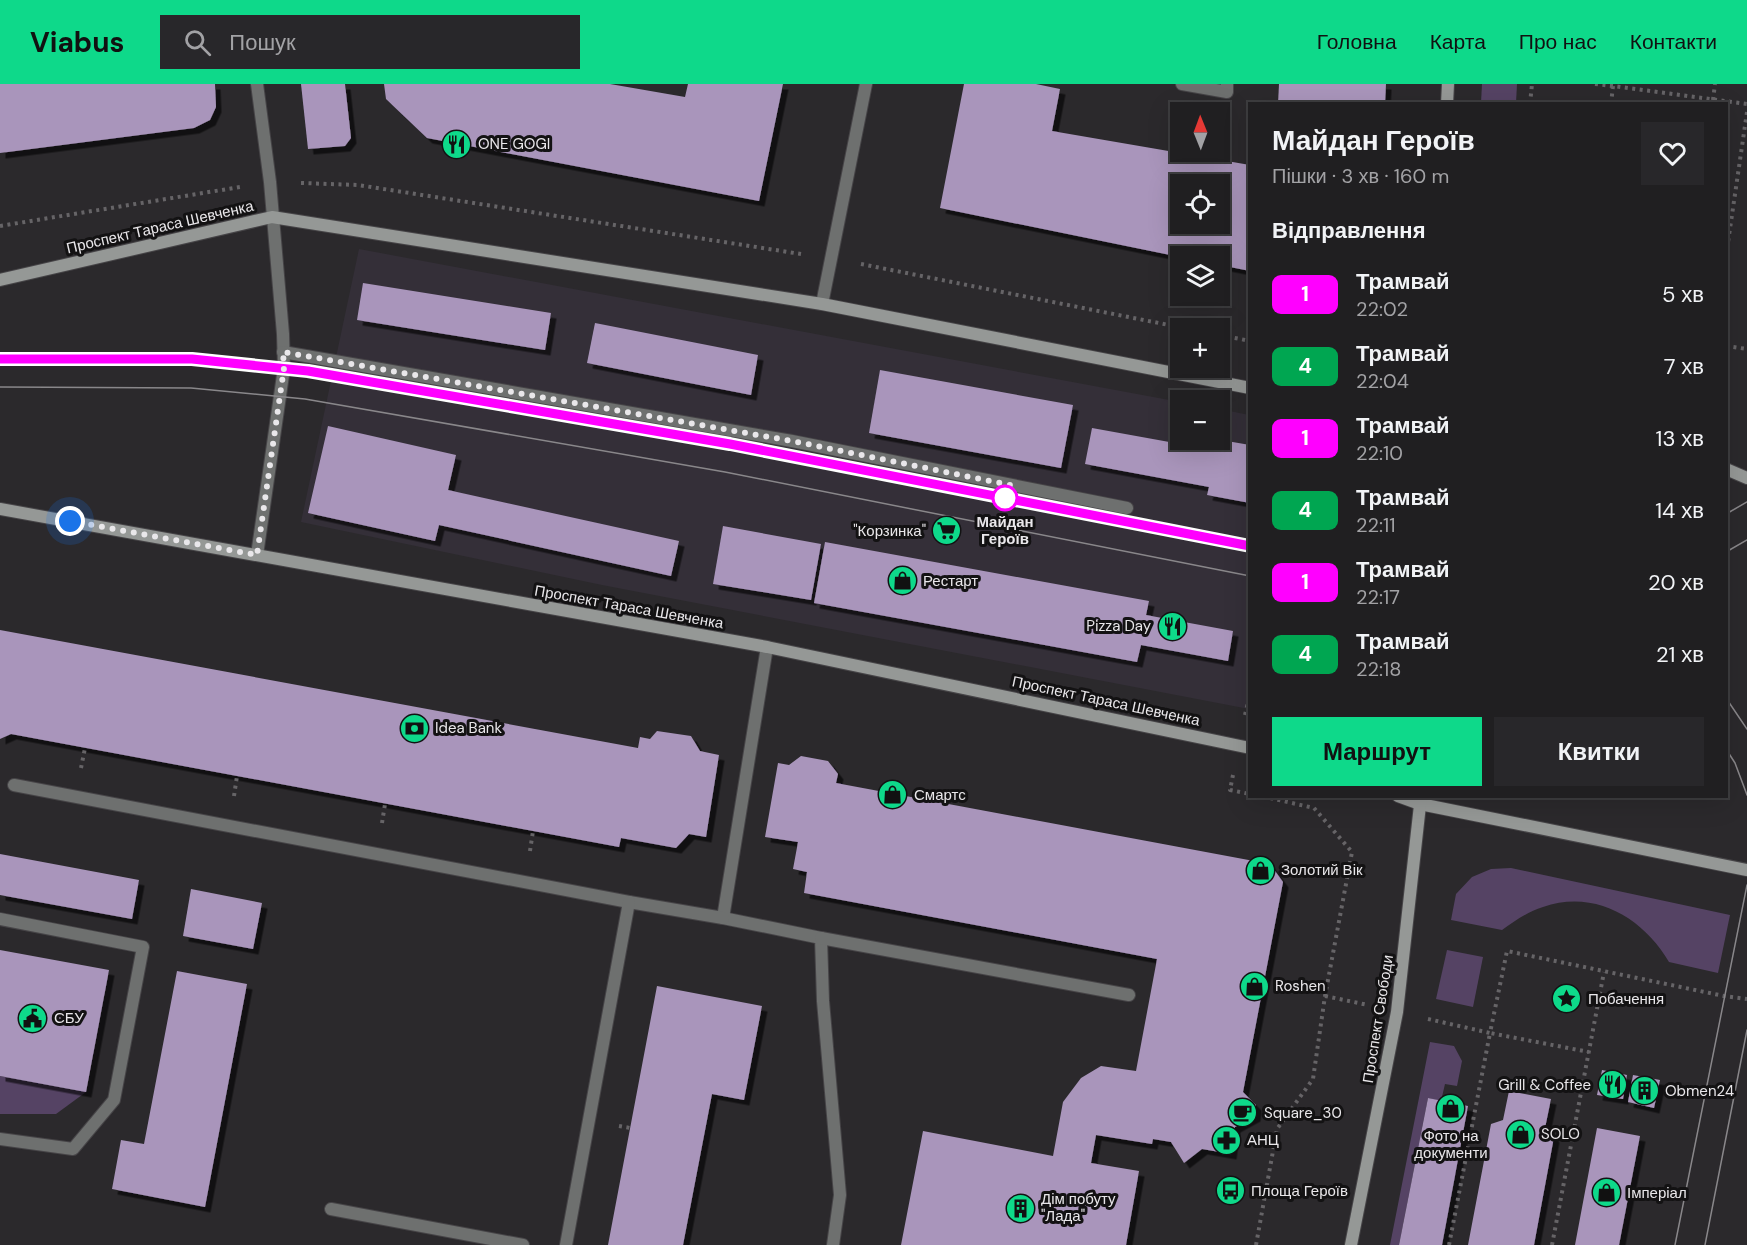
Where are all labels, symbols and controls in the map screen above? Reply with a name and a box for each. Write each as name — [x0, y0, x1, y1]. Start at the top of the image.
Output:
search box — [160, 15, 580, 69]
text: Viabus — [30, 24, 124, 61]
icon: search — [181, 26, 214, 59]
text: Пошук — [229, 28, 296, 57]
text: Головна — [1317, 28, 1397, 56]
text: Карта — [1430, 28, 1486, 56]
text: Про нас — [1519, 28, 1597, 56]
text: Контакти — [1630, 28, 1717, 56]
north arrow — [1170, 102, 1230, 162]
map controls — [1170, 102, 1230, 450]
text: Майдан Героїв — [1272, 122, 1475, 159]
button: heart — [1641, 122, 1704, 185]
restaurant icon: ONE GOGI — [441, 128, 473, 160]
place label: ONE GOGI — [478, 134, 550, 154]
text: Пішки · 3 хв · 160 m — [1272, 163, 1449, 189]
button: locate — [1170, 174, 1230, 234]
street label: Проспект Тараса Шевченка — [64, 196, 256, 258]
text: Відправлення — [1272, 216, 1426, 245]
button: layers — [1170, 246, 1230, 306]
text: Трамвай — [1356, 267, 1450, 296]
text: 1 — [1301, 280, 1309, 308]
text: 5 хв — [1662, 280, 1704, 309]
text: 22:02 — [1356, 296, 1408, 322]
button: + — [1170, 318, 1230, 378]
text: Трамвай — [1356, 339, 1450, 368]
text: 4 — [1298, 352, 1312, 380]
text: 7 хв — [1664, 352, 1704, 381]
text: 22:04 — [1356, 368, 1409, 394]
button: − — [1170, 390, 1230, 450]
text: Трамвай — [1356, 411, 1450, 440]
text: 1 — [1301, 424, 1309, 452]
text: 13 хв — [1656, 424, 1704, 453]
text: 22:10 — [1356, 440, 1403, 466]
text: Трамвай — [1356, 483, 1450, 512]
marker: Майдан Героїв — [992, 485, 1018, 511]
text: 4 — [1298, 496, 1312, 524]
text: 14 хв — [1655, 496, 1704, 525]
your location — [55, 506, 85, 536]
place label: Майдан Героїв — [976, 512, 1034, 549]
text: 22:11 — [1356, 512, 1396, 538]
supermarket icon: "Корзинка" — [931, 515, 963, 547]
place label: "Корзинка" — [853, 521, 926, 541]
text: Трамвай — [1356, 555, 1450, 584]
shop icon: Рестарт — [886, 565, 918, 597]
text: 1 — [1301, 568, 1309, 596]
text: 20 хв — [1648, 568, 1704, 597]
place label: Рестарт — [923, 571, 978, 591]
street label: Проспект Тараса Шевченка — [533, 581, 726, 634]
text: 22:17 — [1356, 584, 1400, 610]
restaurant icon: Pizza Day — [1156, 610, 1188, 642]
place label: Pizza Day — [1086, 616, 1152, 636]
text: Трамвай — [1356, 627, 1450, 656]
text: 4 — [1298, 640, 1312, 668]
text: 21 хв — [1656, 640, 1704, 669]
text: 22:18 — [1356, 656, 1401, 682]
street label: Проспект Тараса Шевченка — [1010, 671, 1202, 731]
bank icon: Idea Bank — [398, 712, 430, 744]
button: Маршрут — [1272, 717, 1482, 786]
button: Квитки — [1494, 717, 1704, 786]
place label: Idea Bank — [435, 718, 502, 738]
shop icon: Смартс — [877, 779, 909, 811]
place label: Смартс — [914, 785, 966, 805]
shop icon: Золотий Вік — [1244, 854, 1276, 886]
place label: Золотий Вік — [1281, 860, 1363, 880]
street label: Проспект Свободи — [1358, 953, 1398, 1085]
shop icon: Roshen — [1238, 970, 1270, 1002]
place label: Roshen — [1275, 976, 1326, 996]
place icon: Побачення — [1551, 983, 1583, 1015]
place label: Побачення — [1588, 989, 1664, 1009]
public building icon: СБУ — [17, 1002, 49, 1034]
place label: СБУ — [54, 1008, 84, 1028]
restaurant icon: Grill & Coffee — [1596, 1069, 1628, 1101]
place label: Grill & Coffee — [1498, 1075, 1591, 1095]
building icon: Obmen24 — [1628, 1075, 1660, 1107]
place label: Obmen24 — [1665, 1081, 1734, 1101]
shop icon: Фото на документи — [1435, 1093, 1467, 1125]
cafe icon: Square_30 — [1227, 1097, 1259, 1129]
place label: Square_30 — [1264, 1103, 1342, 1123]
shop icon: SOLO — [1504, 1118, 1536, 1150]
pharmacy icon: АНЦ — [1210, 1124, 1242, 1156]
place label: SOLO — [1541, 1124, 1580, 1144]
place label: Фото на документи — [1414, 1126, 1488, 1163]
place label: АНЦ — [1247, 1130, 1279, 1150]
bus stop icon: Площа Героїв — [1214, 1175, 1246, 1207]
shop icon: Імперіал — [1590, 1177, 1622, 1209]
place label: Площа Героїв — [1251, 1181, 1348, 1201]
place label: Імперіал — [1627, 1183, 1687, 1203]
place label: Дім побуту "Лада" — [1041, 1189, 1116, 1226]
building icon: Дім побуту "Лада" — [1004, 1192, 1036, 1224]

